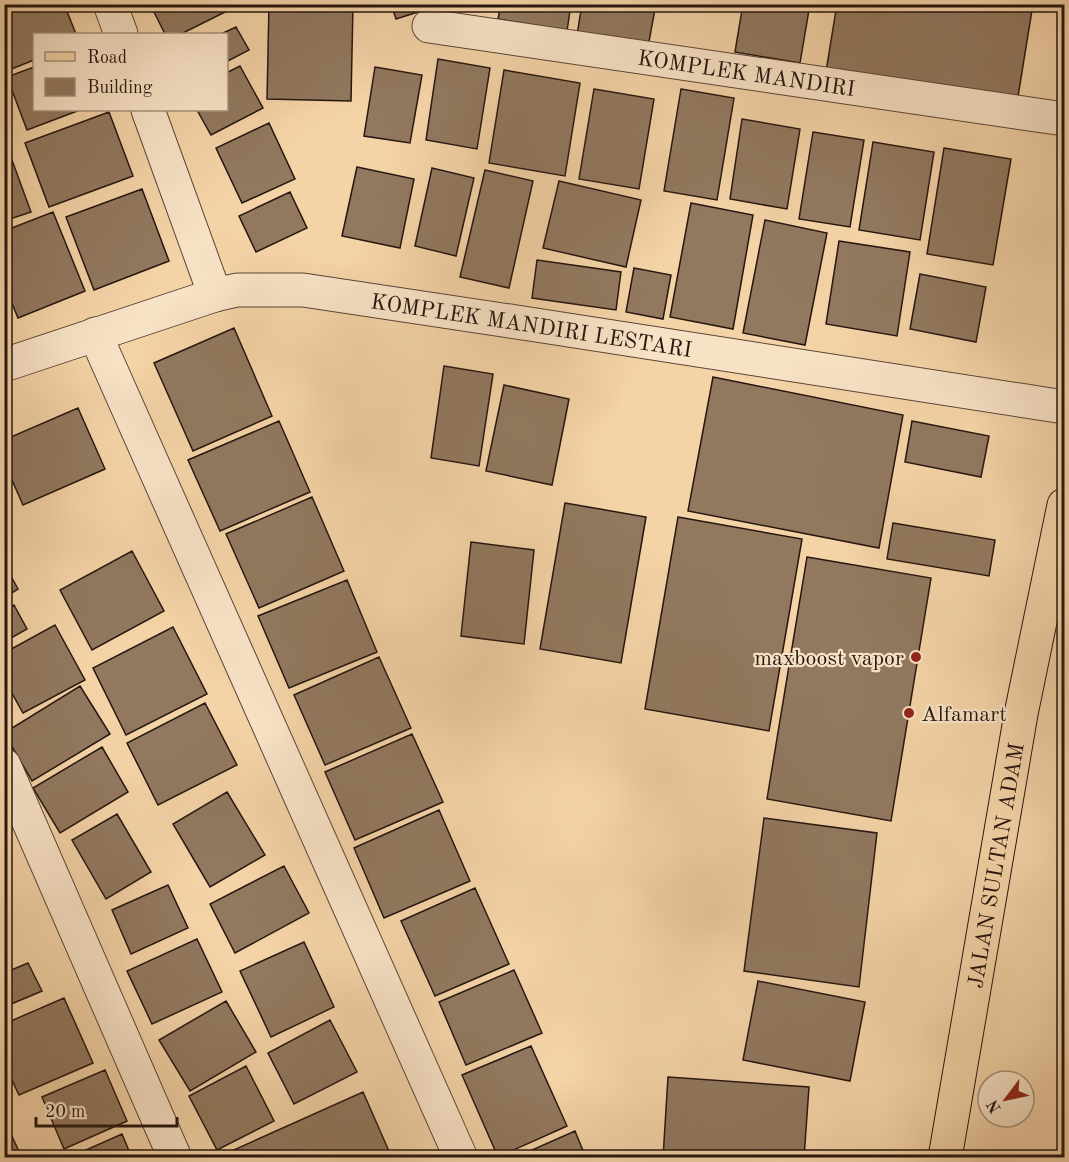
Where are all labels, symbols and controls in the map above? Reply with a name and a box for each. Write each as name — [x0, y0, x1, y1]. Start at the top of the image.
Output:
legend — [33, 33, 228, 111]
street label: KOMPLEK MANDIRI — [636, 48, 857, 101]
text: Road — [87, 49, 127, 67]
text: Building — [87, 79, 153, 97]
street label: KOMPLEK MANDIRI LESTARI — [369, 291, 693, 362]
place label: maxboost vapor — [755, 648, 904, 670]
marker: maxboost vapor — [909, 650, 923, 664]
place label: Alfamart — [921, 704, 1007, 726]
marker: Alfamart — [902, 706, 916, 720]
street label: JALAN SULTAN ADAM — [965, 741, 1029, 990]
north arrow — [976, 1069, 1036, 1129]
scale bar — [36, 1090, 177, 1128]
text: N — [985, 1096, 1005, 1115]
text: 20 m — [45, 1103, 85, 1121]

